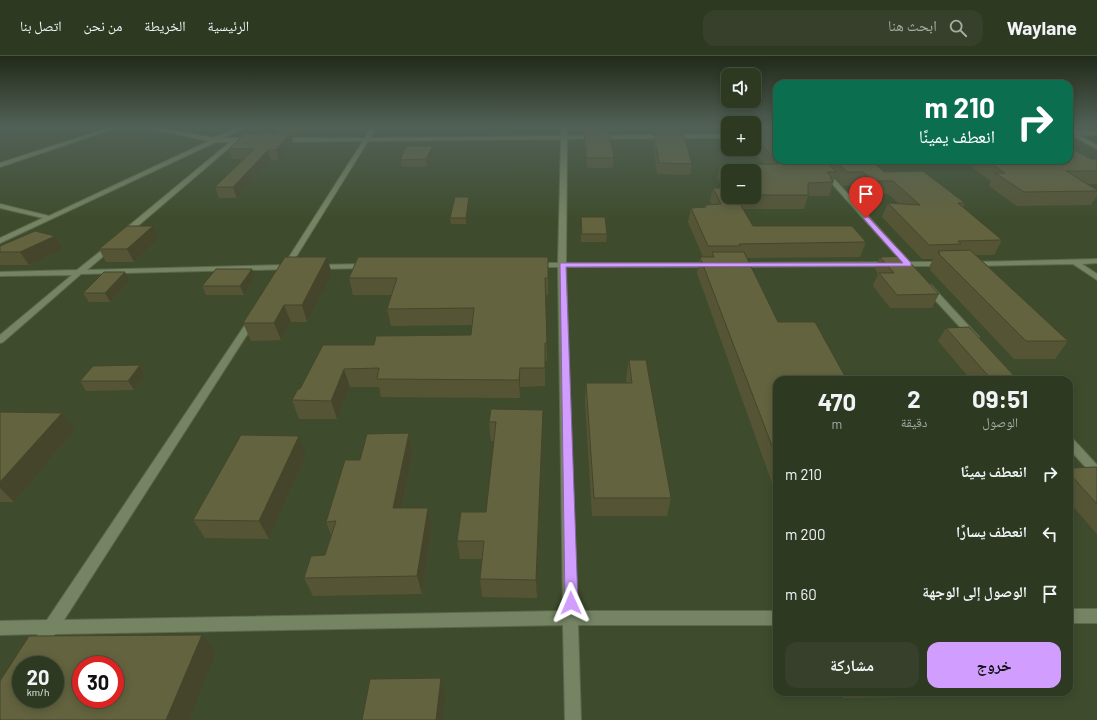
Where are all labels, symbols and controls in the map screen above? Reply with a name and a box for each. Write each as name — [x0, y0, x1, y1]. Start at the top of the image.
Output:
search box — [703, 10, 983, 46]
text: ابحث هنا — [888, 16, 937, 34]
text: Waylane — [1007, 16, 1077, 39]
text: اتصل بنا — [20, 17, 62, 34]
text: من نحن — [84, 17, 122, 34]
text: الخريطة — [144, 17, 186, 34]
text: الرئيسية — [208, 17, 249, 34]
icon: search — [947, 17, 969, 39]
map controls — [721, 68, 761, 204]
button: sound — [721, 68, 761, 108]
text: 210 m — [925, 90, 995, 124]
icon: right — [1009, 96, 1061, 148]
button: + — [721, 116, 761, 156]
text: انعطف يمينًا — [919, 125, 995, 147]
button: − — [721, 164, 761, 204]
pin — [849, 177, 883, 218]
icon: arrive — [855, 183, 877, 205]
text: 2 — [907, 384, 921, 413]
text: 09:51 — [972, 384, 1028, 413]
text: 470 — [818, 387, 856, 416]
text: دقيقة — [901, 414, 927, 430]
text: الوصول — [982, 414, 1018, 430]
text: m — [832, 416, 842, 432]
text: انعطف يمينًا — [960, 462, 1027, 480]
icon: right — [1039, 463, 1061, 485]
text: 210 m — [785, 465, 822, 483]
text: انعطف يسارًا — [956, 522, 1027, 540]
icon: left — [1039, 523, 1061, 545]
text: 200 m — [785, 525, 825, 543]
position arrow — [550, 582, 592, 624]
text: الوصول إلى الوجهة — [922, 582, 1027, 600]
icon: arrive — [1039, 583, 1061, 605]
text: 60 m — [785, 585, 817, 603]
button: مشاركة — [785, 642, 919, 688]
button: خروج — [927, 642, 1061, 688]
speed limit sign: 30 — [72, 656, 124, 708]
text: 20 — [27, 665, 49, 689]
text: km/h — [27, 686, 49, 698]

